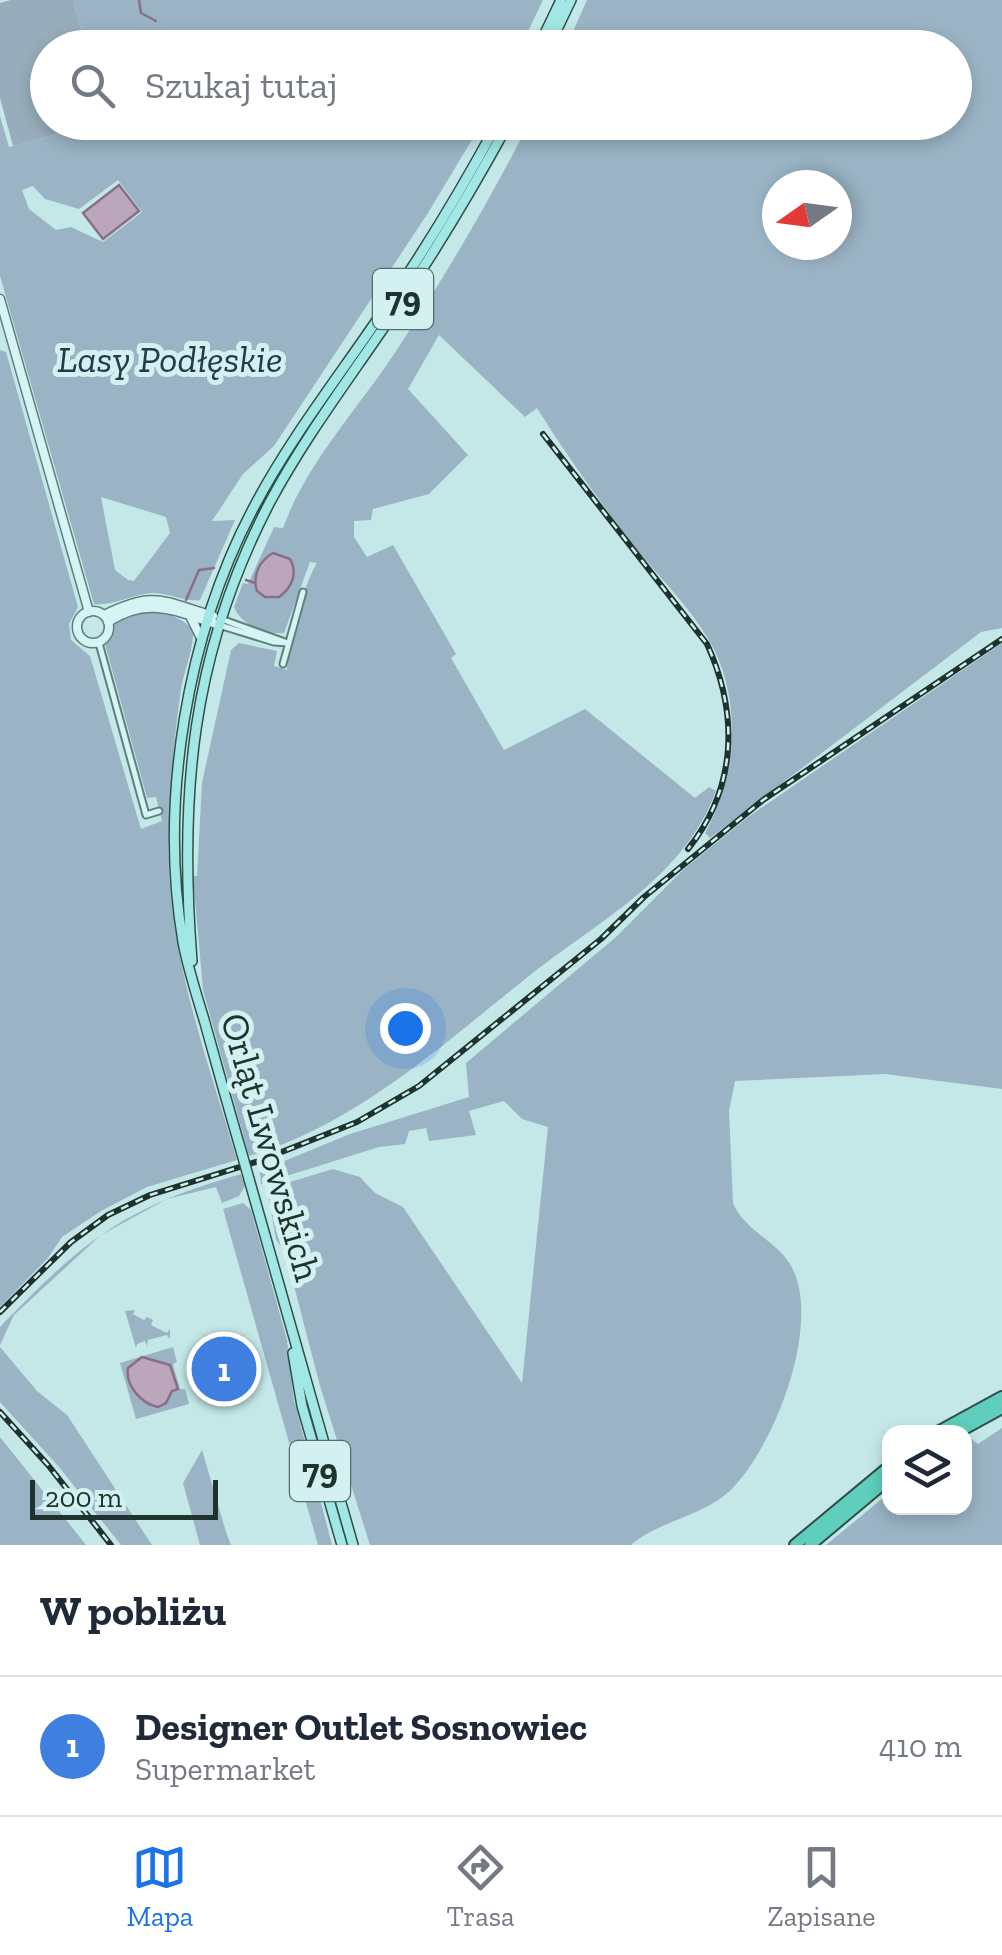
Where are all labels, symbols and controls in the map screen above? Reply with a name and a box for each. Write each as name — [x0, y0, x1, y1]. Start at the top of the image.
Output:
search box — [30, 30, 972, 140]
icon: search — [65, 58, 120, 113]
text: Szukaj tutaj — [145, 62, 338, 108]
north arrow — [762, 170, 852, 260]
road number: 79 — [373, 269, 433, 329]
park label: Lasy Podłęskie — [57, 336, 283, 382]
your location — [380, 1003, 431, 1054]
street label: Orląt Lwowskich — [211, 1008, 331, 1286]
pin: 1 — [192, 1332, 256, 1406]
map controls — [882, 1425, 972, 1515]
button: layers — [882, 1425, 972, 1515]
road number: 79 — [290, 1441, 350, 1501]
scale bar — [30, 1475, 218, 1520]
text: 200 m — [45, 1481, 122, 1514]
text: W pobliżu — [40, 1585, 226, 1636]
text: Designer Outlet Sosnowiec — [135, 1704, 587, 1750]
text: 1 — [66, 1727, 79, 1765]
text: 410 m — [879, 1727, 962, 1765]
text: Supermarket — [135, 1750, 315, 1788]
tab: Mapa — [127, 1840, 193, 1933]
tab: Trasa — [446, 1840, 514, 1933]
tab: Zapisane — [768, 1840, 875, 1933]

